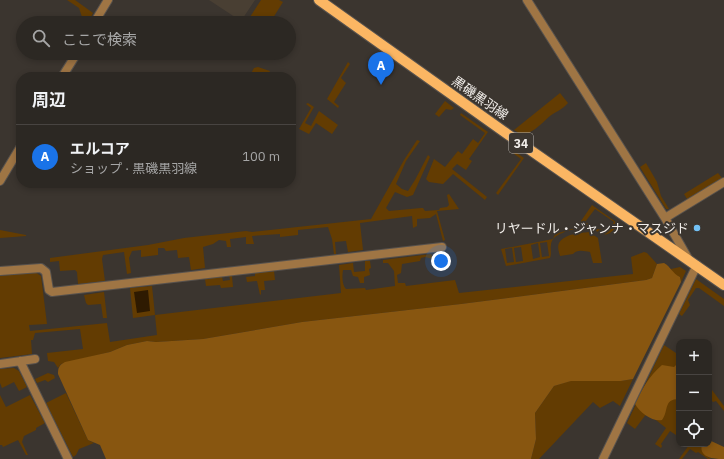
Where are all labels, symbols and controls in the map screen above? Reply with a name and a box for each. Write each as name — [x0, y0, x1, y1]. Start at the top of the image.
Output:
search box — [16, 16, 296, 60]
icon: search — [30, 27, 52, 49]
text: ここで検索 — [62, 30, 137, 49]
pin: A — [368, 52, 394, 85]
street label: 黒磯黒羽線 — [448, 72, 512, 124]
text: 周辺 — [32, 89, 66, 111]
road number: 34 — [509, 133, 533, 153]
text: エルコア — [70, 139, 130, 158]
text: A — [41, 148, 49, 165]
text: 100 m — [242, 148, 280, 165]
text: ショップ · 黒磯黒羽線 — [70, 160, 197, 177]
place label: リヤードル・ジャンナ・マスジド — [495, 220, 689, 237]
marker: リヤードル・ジャンナ・マスジド — [692, 223, 702, 233]
your location — [431, 251, 451, 271]
map controls — [676, 339, 712, 447]
button: + — [676, 339, 712, 375]
button: − — [676, 375, 712, 411]
button: locate — [676, 411, 712, 447]

